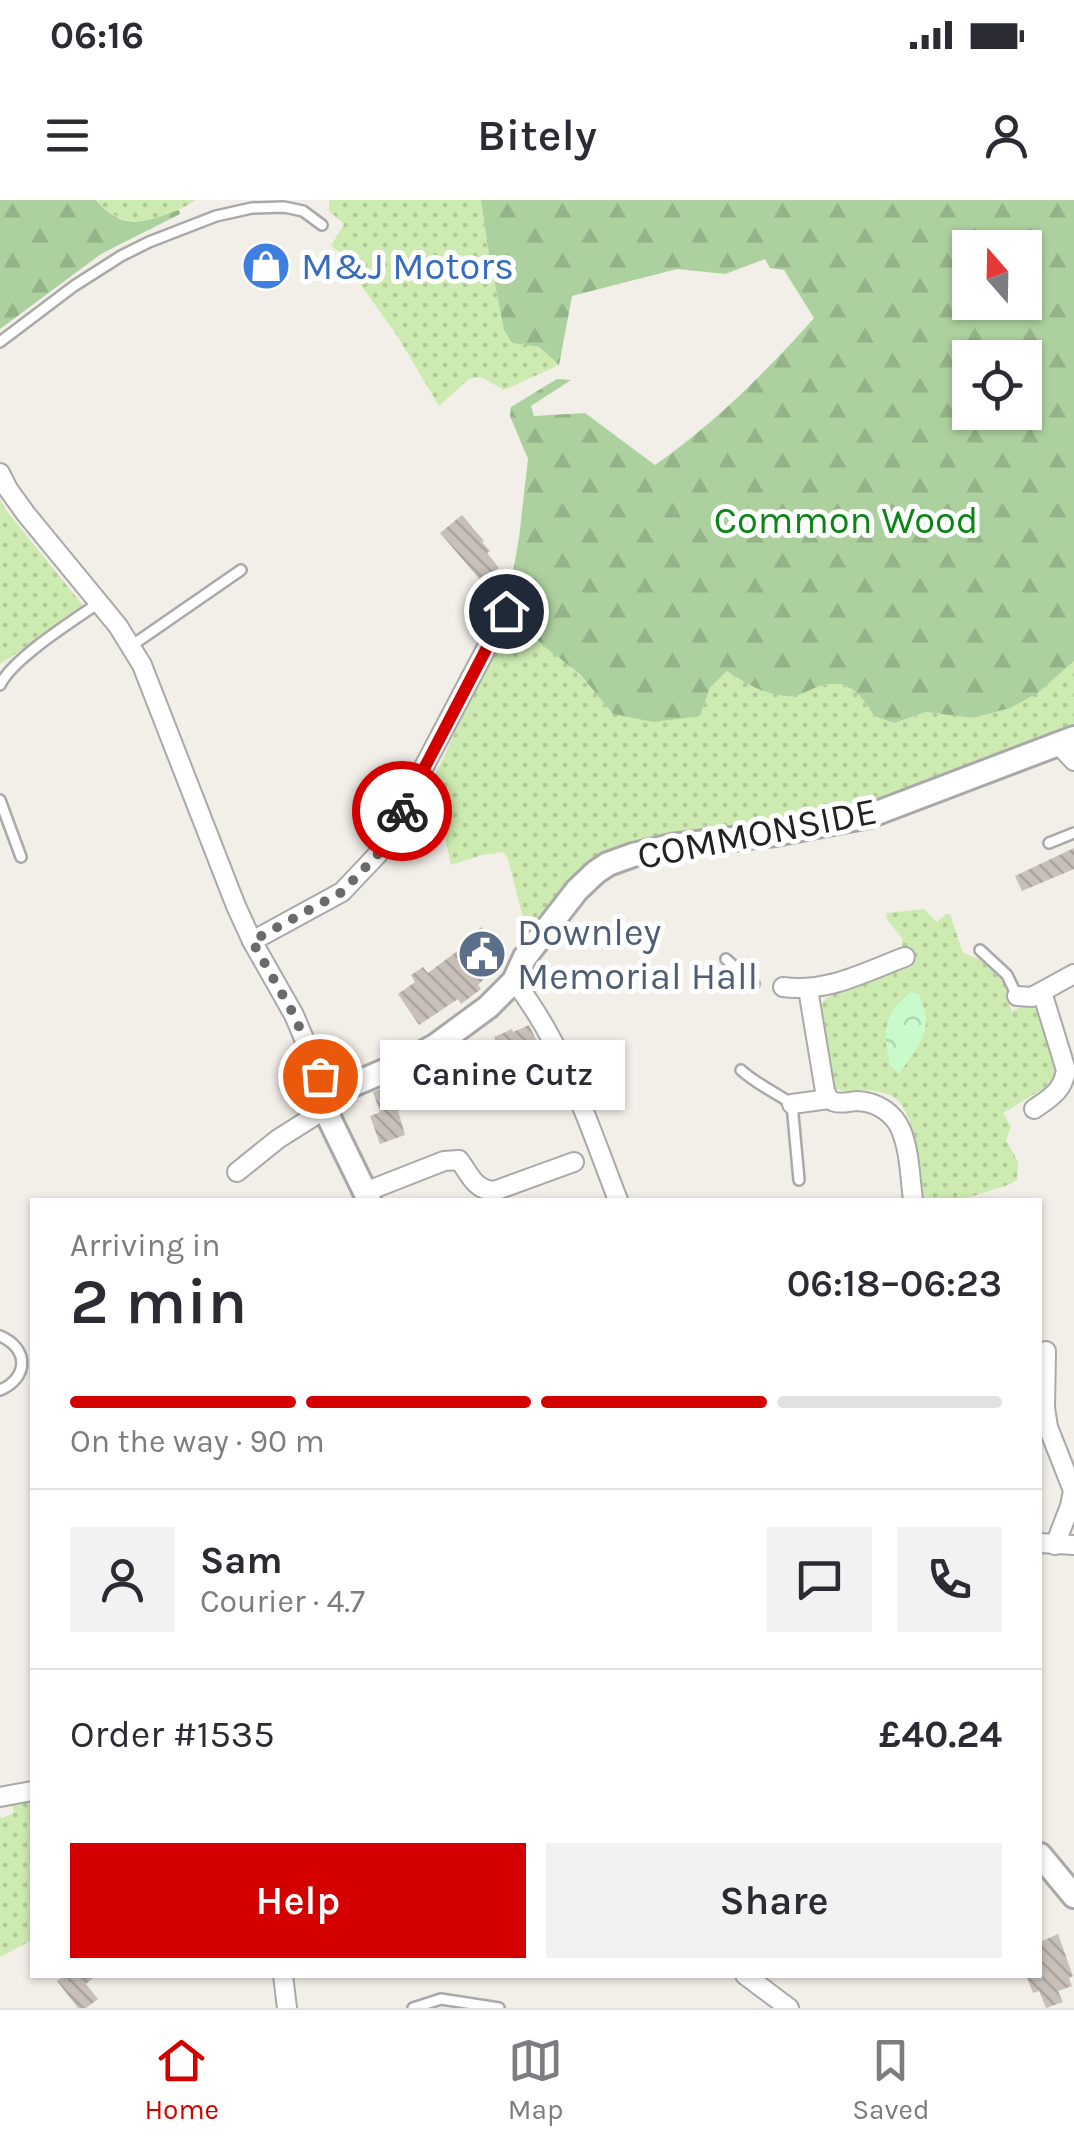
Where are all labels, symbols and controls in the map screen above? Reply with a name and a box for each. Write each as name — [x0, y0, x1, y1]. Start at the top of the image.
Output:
text: 06:16 — [50, 13, 144, 58]
icon: menu — [40, 108, 95, 163]
icon: person — [979, 108, 1034, 163]
text: Bitely — [477, 109, 597, 161]
north arrow — [952, 230, 1042, 320]
map controls — [952, 230, 1042, 430]
shop icon: M&J Motors — [240, 240, 292, 292]
place label: M&J Motors — [301, 244, 514, 289]
button: locate — [952, 340, 1042, 430]
park label: Common Wood — [714, 498, 978, 543]
pin — [464, 569, 549, 654]
icon: home — [479, 584, 534, 639]
courier — [352, 761, 452, 861]
icon: bike — [375, 784, 430, 839]
street label: COMMONSIDE — [634, 788, 881, 879]
place label: Downley Memorial Hall — [517, 910, 758, 999]
public building icon: Downley Memorial Hall — [456, 928, 508, 980]
pin — [278, 1034, 363, 1119]
callout: Canine Cutz — [380, 1041, 625, 1111]
icon: bag — [293, 1049, 348, 1104]
text: Canine Cutz — [412, 1056, 593, 1093]
text: Arriving in — [70, 1227, 221, 1264]
text: 06:18–06:23 — [787, 1261, 1002, 1306]
text: 2 min — [70, 1263, 247, 1339]
text: On the way · 90 m — [70, 1423, 325, 1460]
button: person — [70, 1527, 175, 1632]
button: chat — [767, 1527, 872, 1632]
button: phone — [897, 1527, 1002, 1632]
text: Sam — [200, 1538, 283, 1583]
text: Courier · 4.7 — [200, 1583, 365, 1620]
text: Order #1535 — [70, 1712, 275, 1757]
text: £40.24 — [879, 1712, 1002, 1757]
button: Help — [70, 1843, 526, 1958]
button: Share — [546, 1843, 1002, 1958]
tab: Home — [144, 2033, 219, 2126]
tab: Map — [508, 2033, 563, 2126]
tab: Saved — [852, 2033, 930, 2126]

